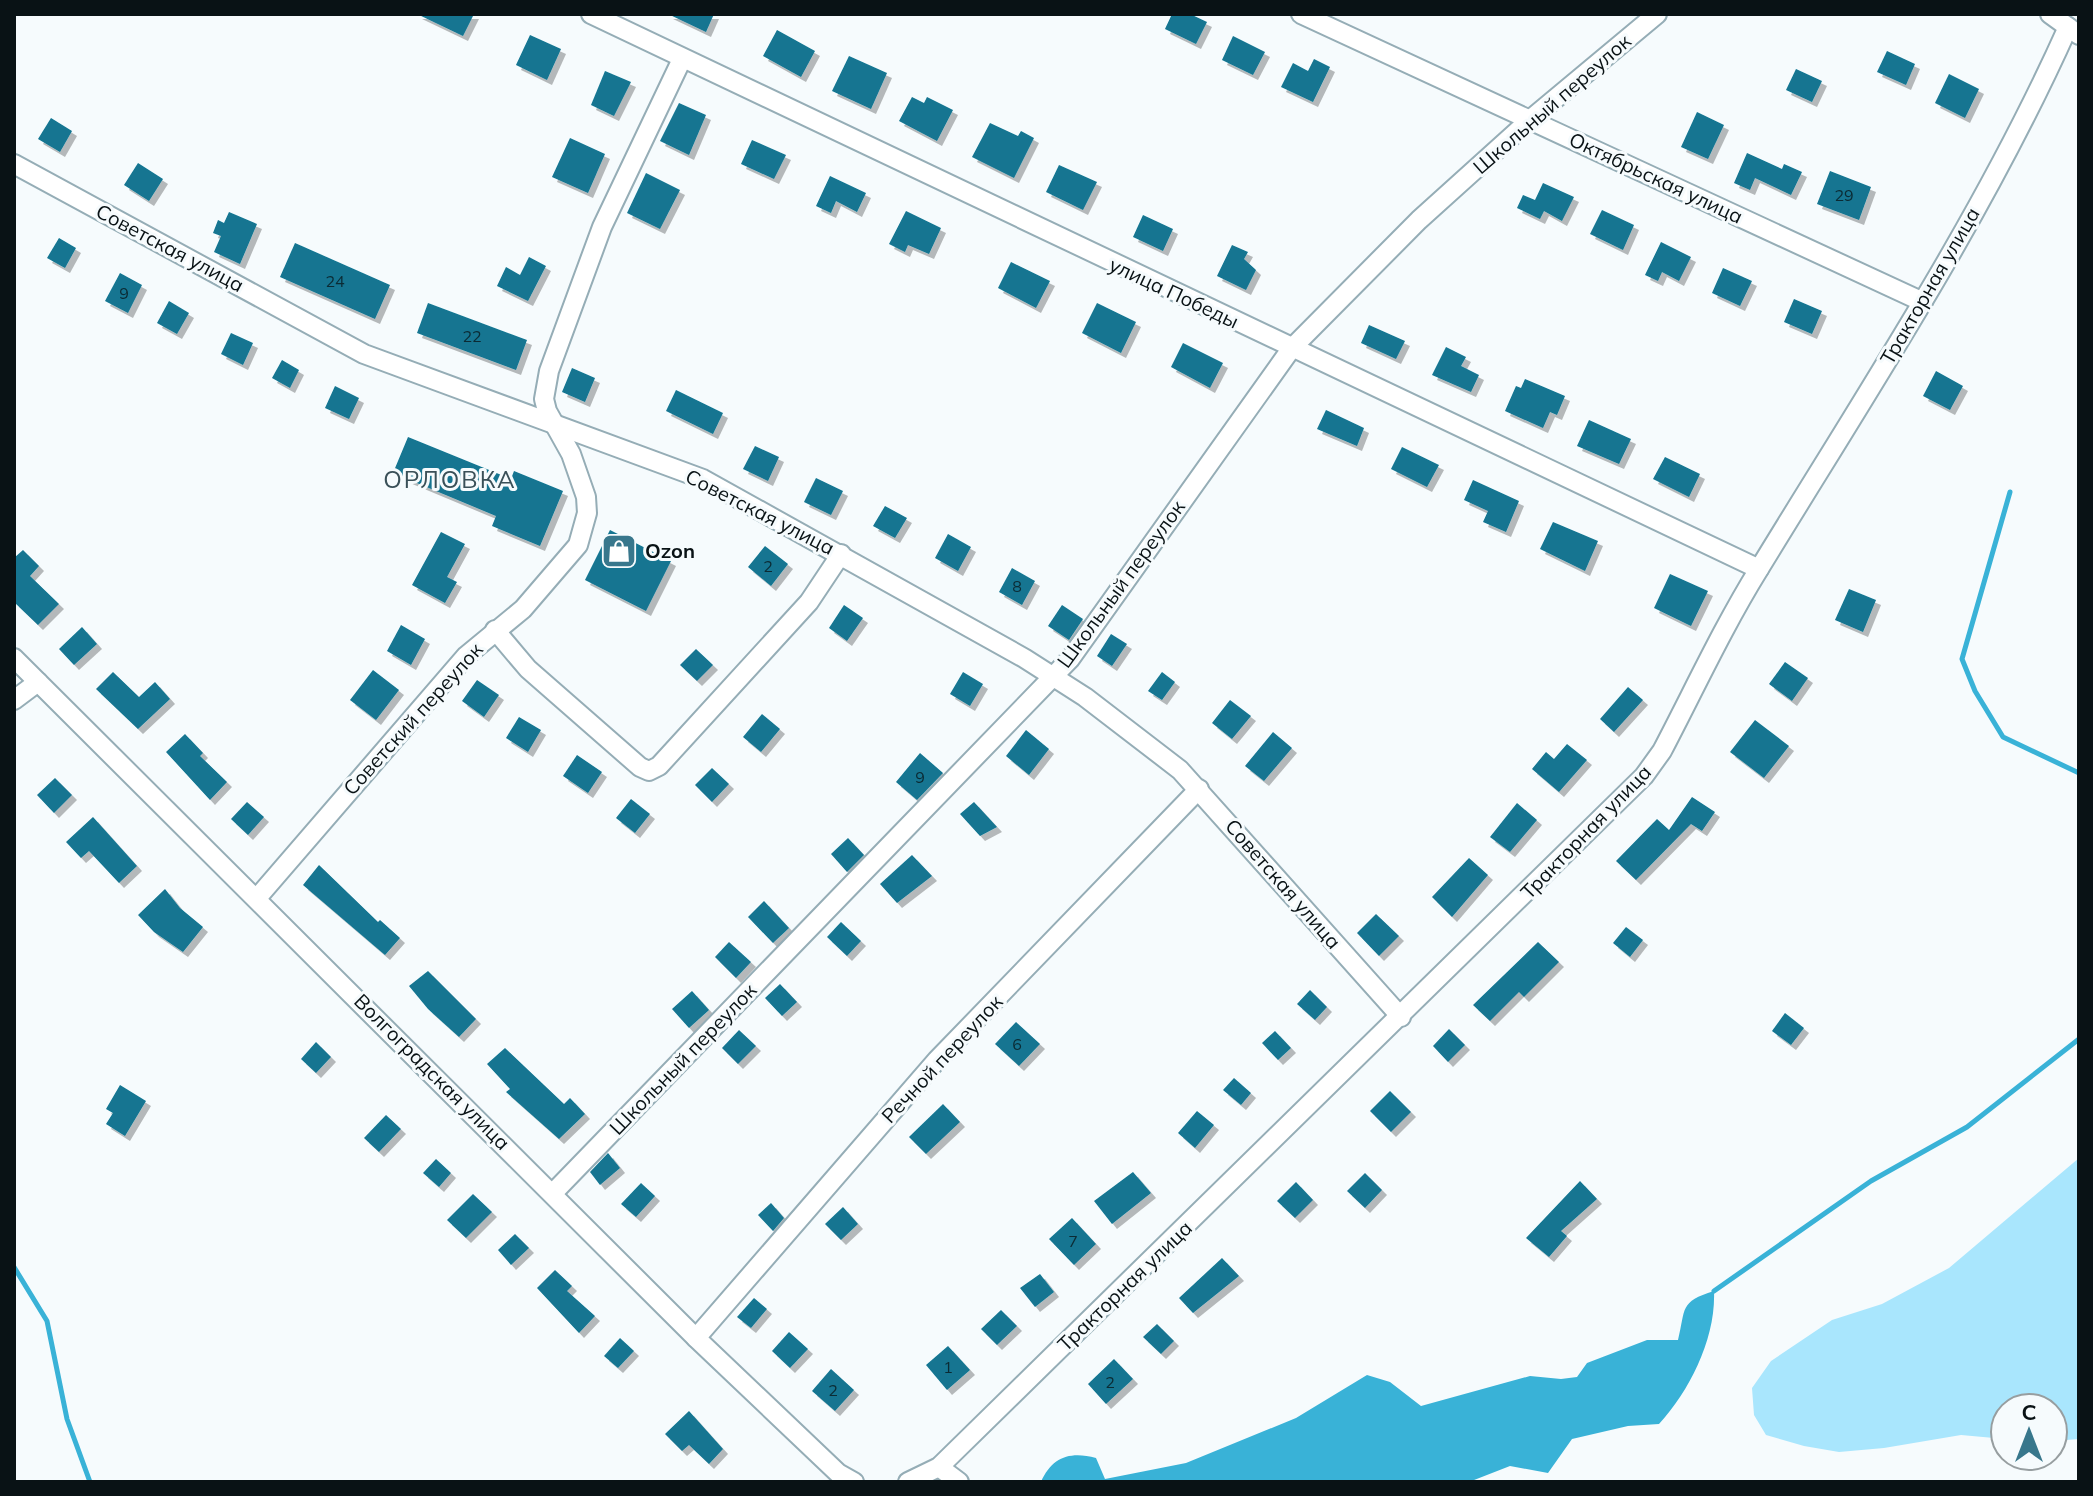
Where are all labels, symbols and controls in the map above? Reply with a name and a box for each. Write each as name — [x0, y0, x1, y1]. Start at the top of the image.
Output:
street label: Школьный переулок — [1468, 28, 1636, 179]
street label: Октябрьская улица — [1565, 126, 1747, 229]
house number: 29 — [1834, 185, 1854, 205]
street label: Советская улица — [92, 198, 248, 297]
street label: Тракторная улица — [1874, 203, 1985, 369]
street label: улица Победы — [1105, 252, 1243, 333]
house number: 24 — [325, 271, 345, 291]
house number: 9 — [119, 283, 129, 303]
house number: 22 — [462, 326, 482, 346]
street label: Советская улица — [682, 463, 839, 560]
district label: ОРЛОВКА — [383, 464, 517, 494]
street label: Школьный переулок — [1051, 495, 1190, 672]
shop icon: Ozon — [600, 532, 638, 570]
place label: Ozon — [645, 538, 695, 563]
house number: 2 — [763, 556, 773, 576]
house number: 8 — [1012, 576, 1022, 596]
street label: Советский переулок — [338, 637, 488, 800]
street label: Тракторная улица — [1515, 759, 1656, 904]
house number: 9 — [915, 767, 925, 787]
street label: Советская улица — [1220, 814, 1347, 954]
street label: Школьный переулок — [604, 978, 762, 1140]
street label: Волгоградская улица — [349, 988, 516, 1155]
street label: Речной переулок — [876, 989, 1008, 1128]
house number: 6 — [1012, 1034, 1022, 1054]
street label: Тракторная улица — [1052, 1215, 1197, 1356]
house number: 7 — [1068, 1231, 1078, 1251]
house number: 1 — [943, 1357, 953, 1377]
house number: 2 — [1105, 1372, 1115, 1392]
house number: 2 — [828, 1380, 838, 1400]
north arrow — [1989, 1392, 2069, 1472]
text: С — [2021, 1398, 2037, 1426]

